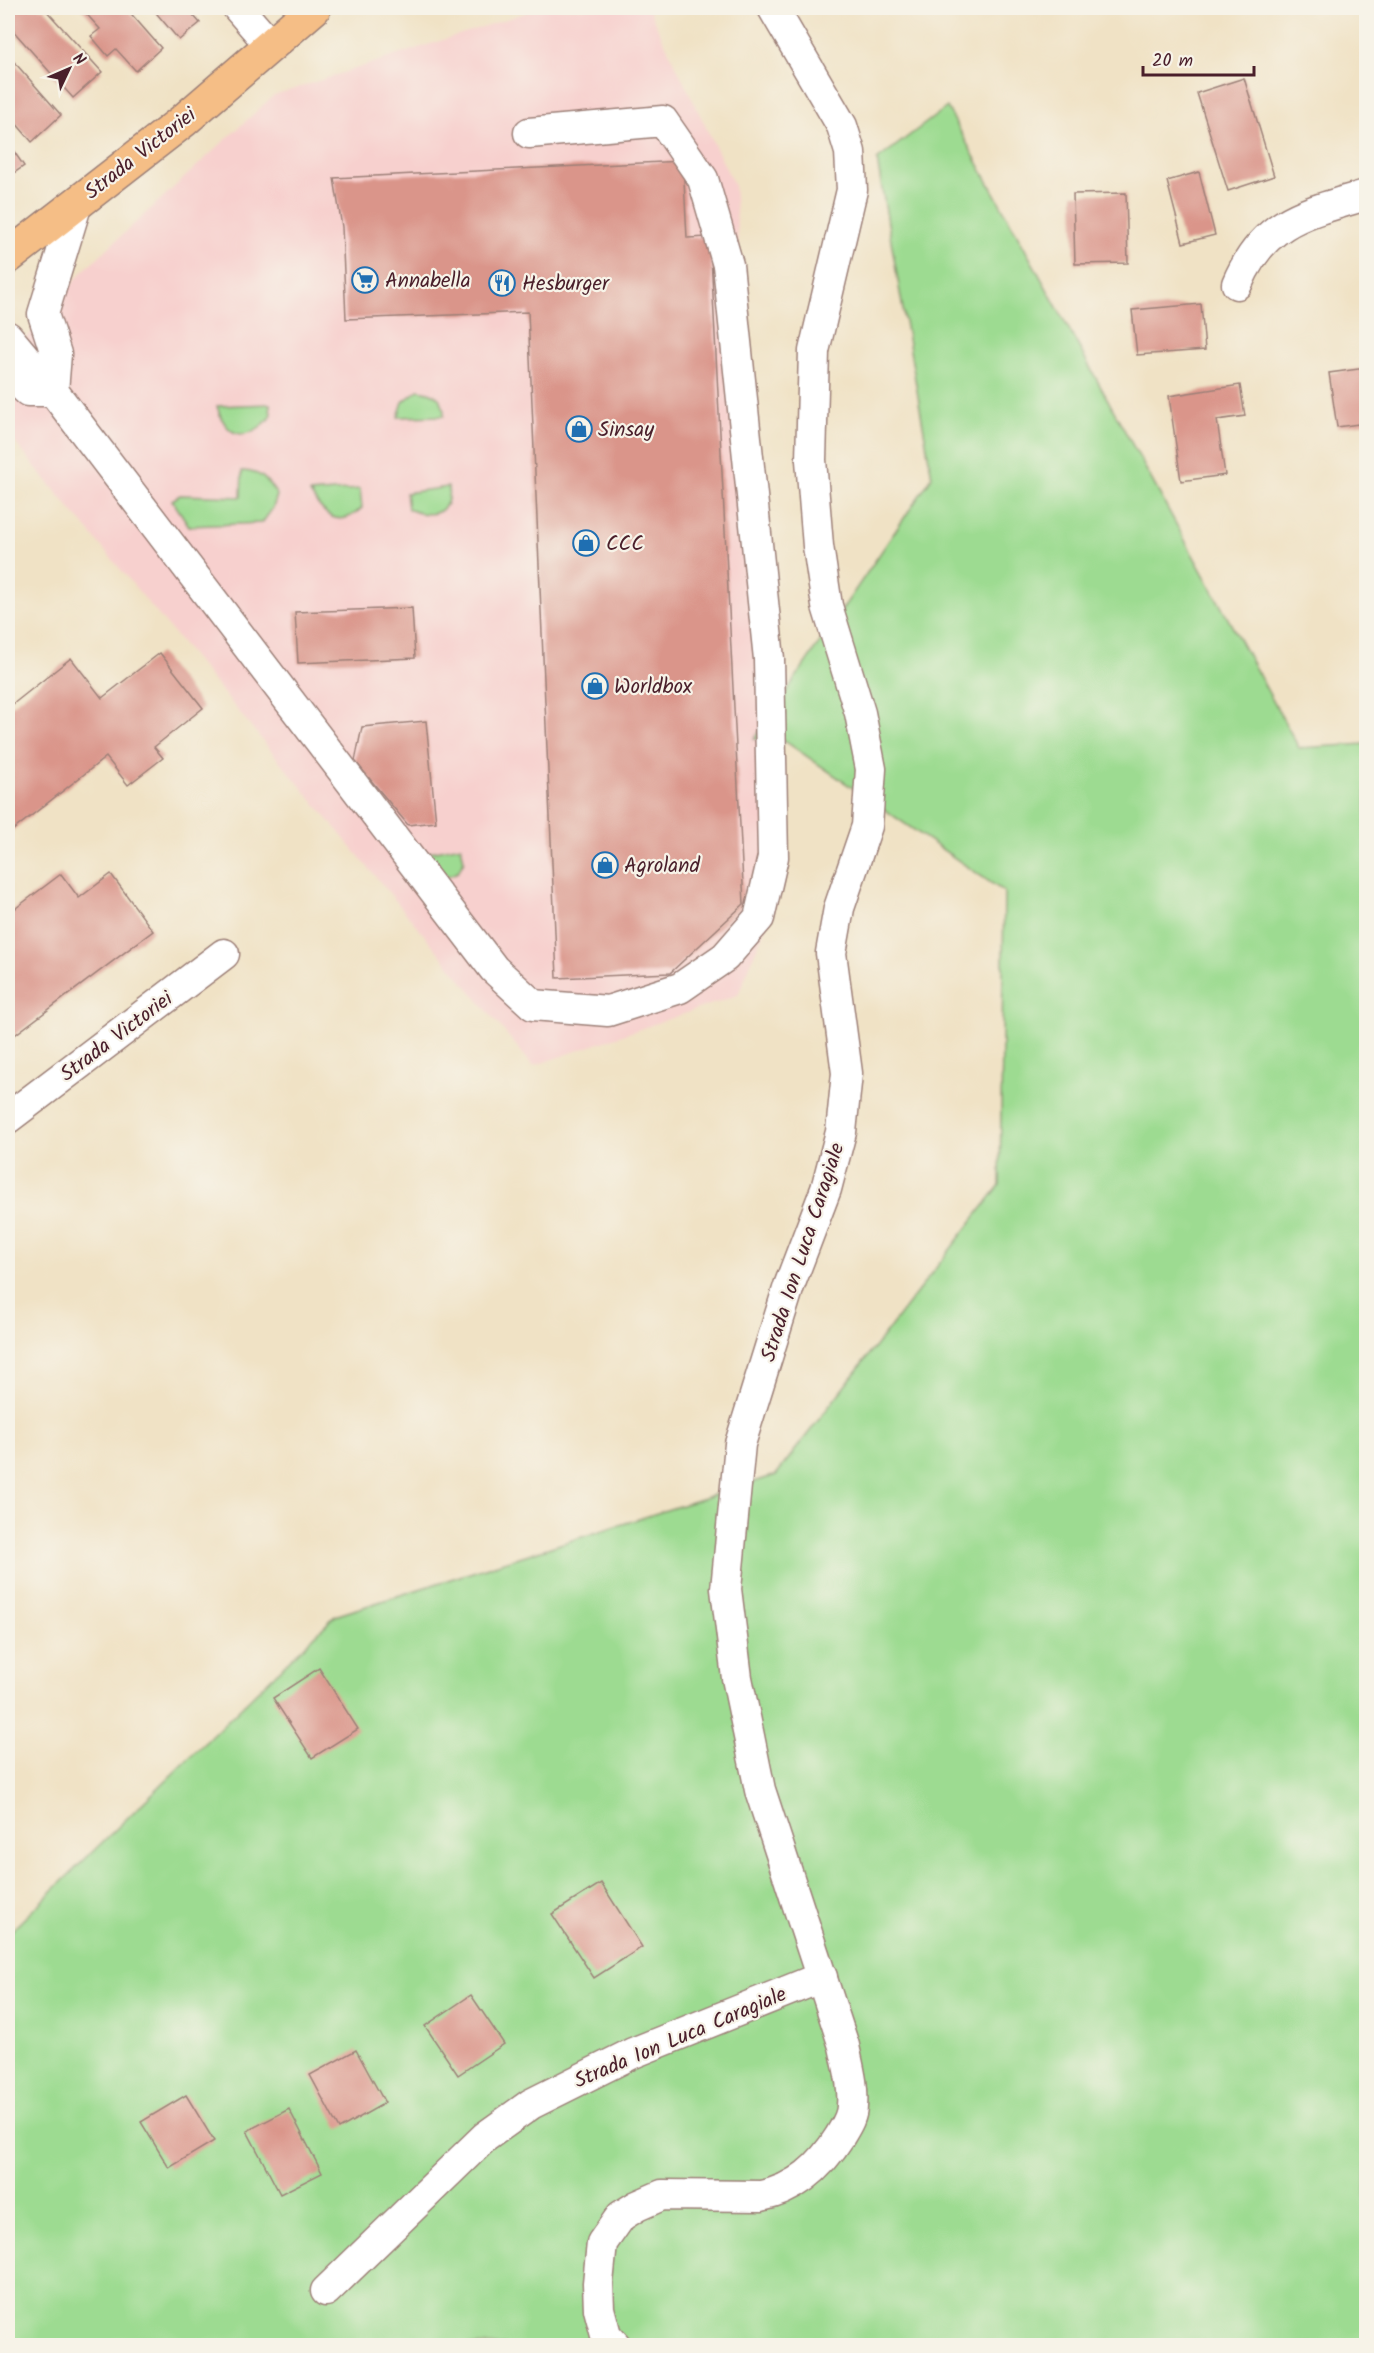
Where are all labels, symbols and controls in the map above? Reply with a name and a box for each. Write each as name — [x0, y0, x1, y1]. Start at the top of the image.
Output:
north arrow — [39, 39, 99, 99]
scale bar — [1143, 39, 1254, 77]
text: N — [66, 47, 91, 72]
text: 20 m — [1152, 47, 1193, 76]
street label: Strada Victoriei — [78, 99, 205, 209]
supermarket icon: Annabella — [350, 265, 380, 295]
place label: Annabella — [385, 265, 471, 298]
restaurant icon: Hesburger — [487, 268, 517, 298]
place label: Hesburger — [522, 268, 610, 301]
shop icon: Sinsay — [564, 414, 594, 444]
place label: Sinsay — [598, 414, 654, 447]
shop icon: CCC — [571, 528, 601, 558]
place label: CCC — [606, 528, 644, 561]
shop icon: Worldbox — [580, 671, 610, 701]
place label: Worldbox — [614, 671, 693, 704]
shop icon: Agroland — [590, 850, 620, 880]
place label: Agroland — [624, 850, 700, 883]
street label: Strada Victoriei — [53, 983, 181, 1091]
street label: Strada Ion Luca Caragiale — [752, 1138, 855, 1366]
street label: Strada Ion Luca Caragiale — [569, 1978, 793, 2098]

